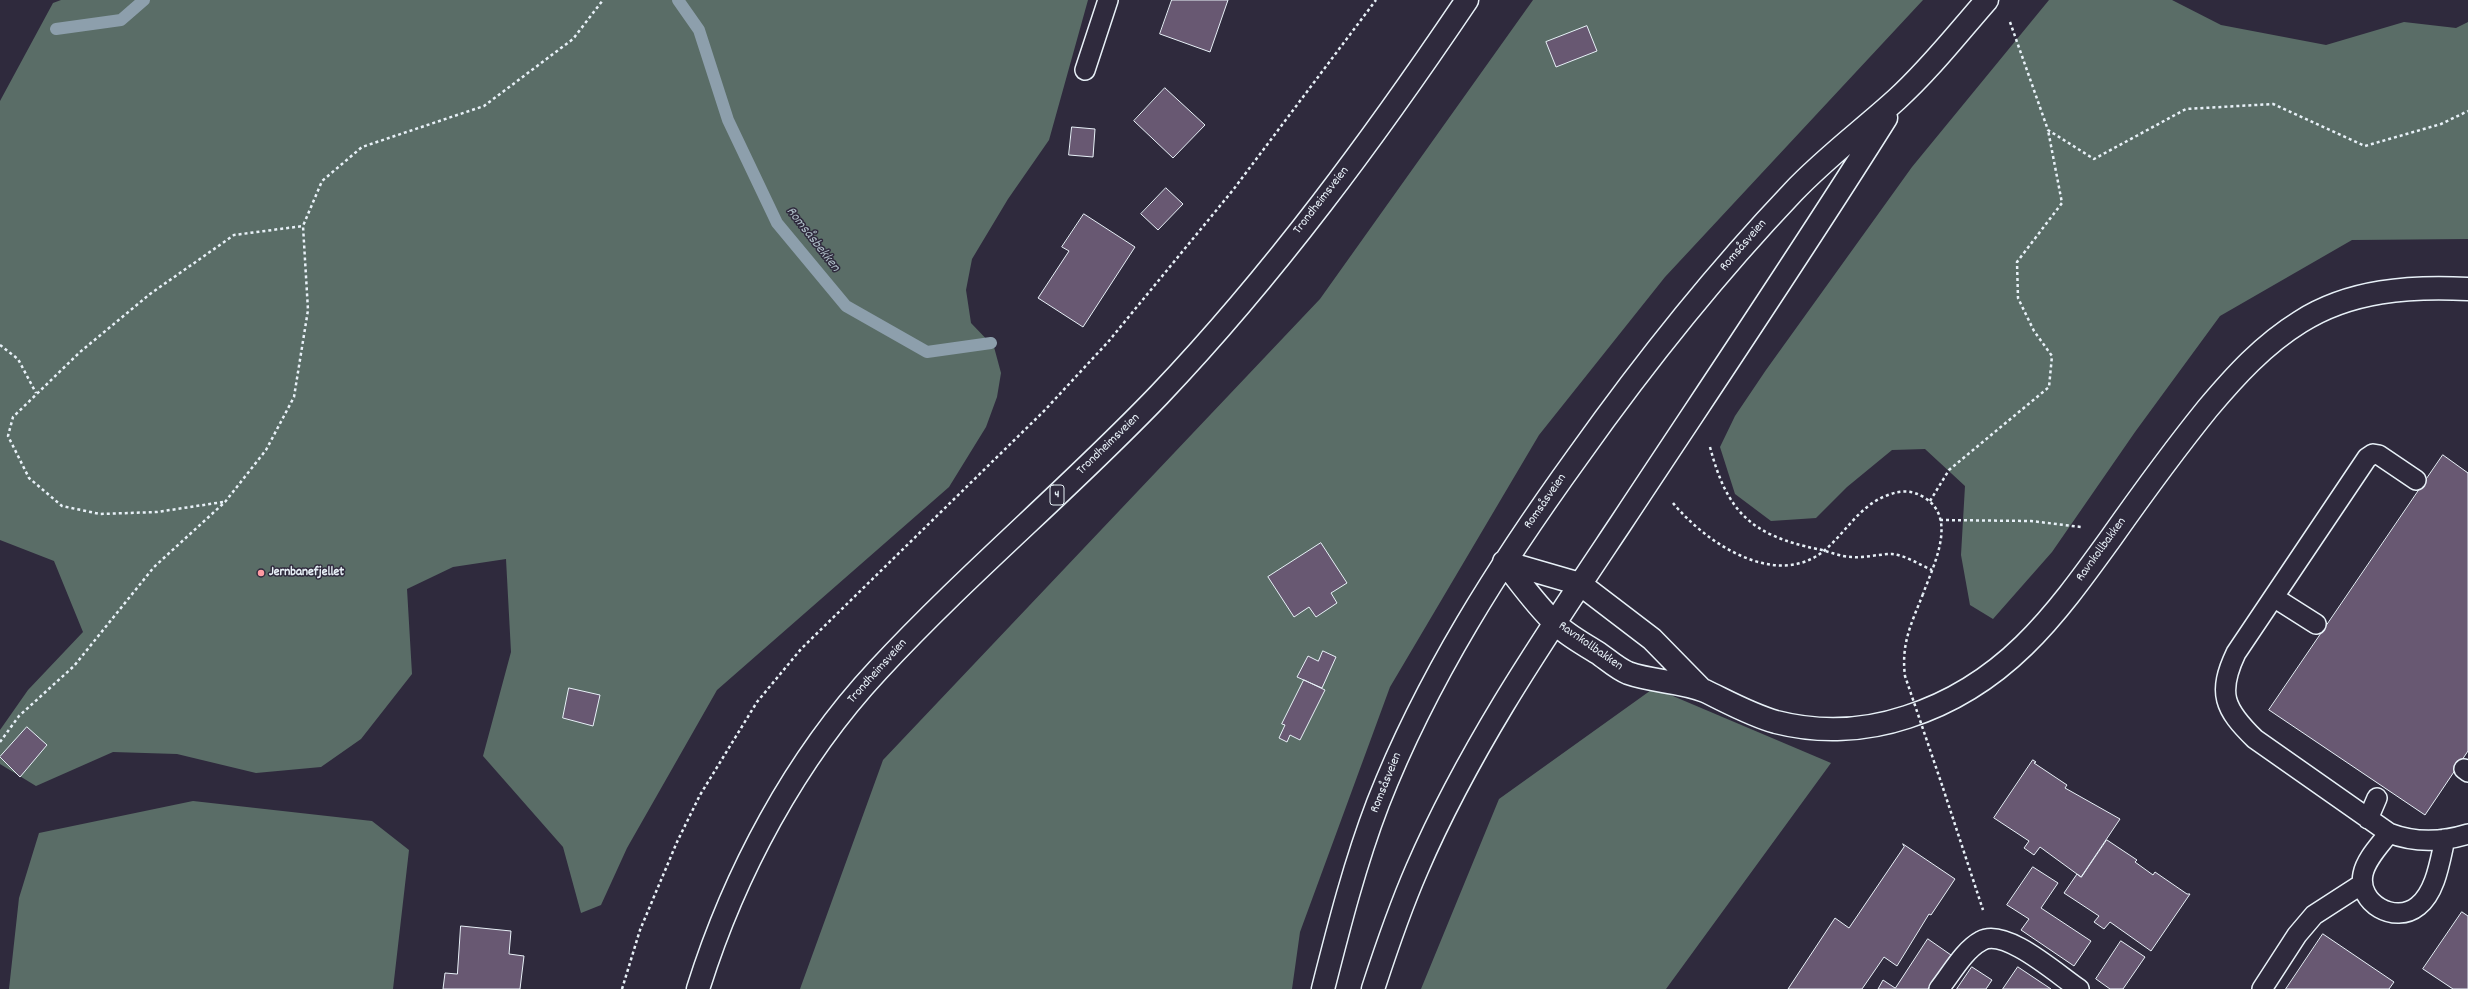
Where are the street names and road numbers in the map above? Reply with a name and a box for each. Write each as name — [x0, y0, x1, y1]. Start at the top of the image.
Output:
street label: Trondheimsveien — [1291, 164, 1353, 238]
street label: Romsåsveien — [1717, 217, 1771, 275]
street label: Trondheimsveien — [1074, 411, 1144, 479]
street label: Romsåsveien — [1521, 471, 1571, 533]
road number: 4 — [1050, 485, 1064, 505]
street label: Ravnkollbakken — [2074, 515, 2130, 585]
street label: Ravnkollbakken — [1555, 619, 1625, 675]
street label: Trondheimsveien — [845, 636, 911, 708]
street label: Romsåsveien — [1368, 751, 1406, 815]

